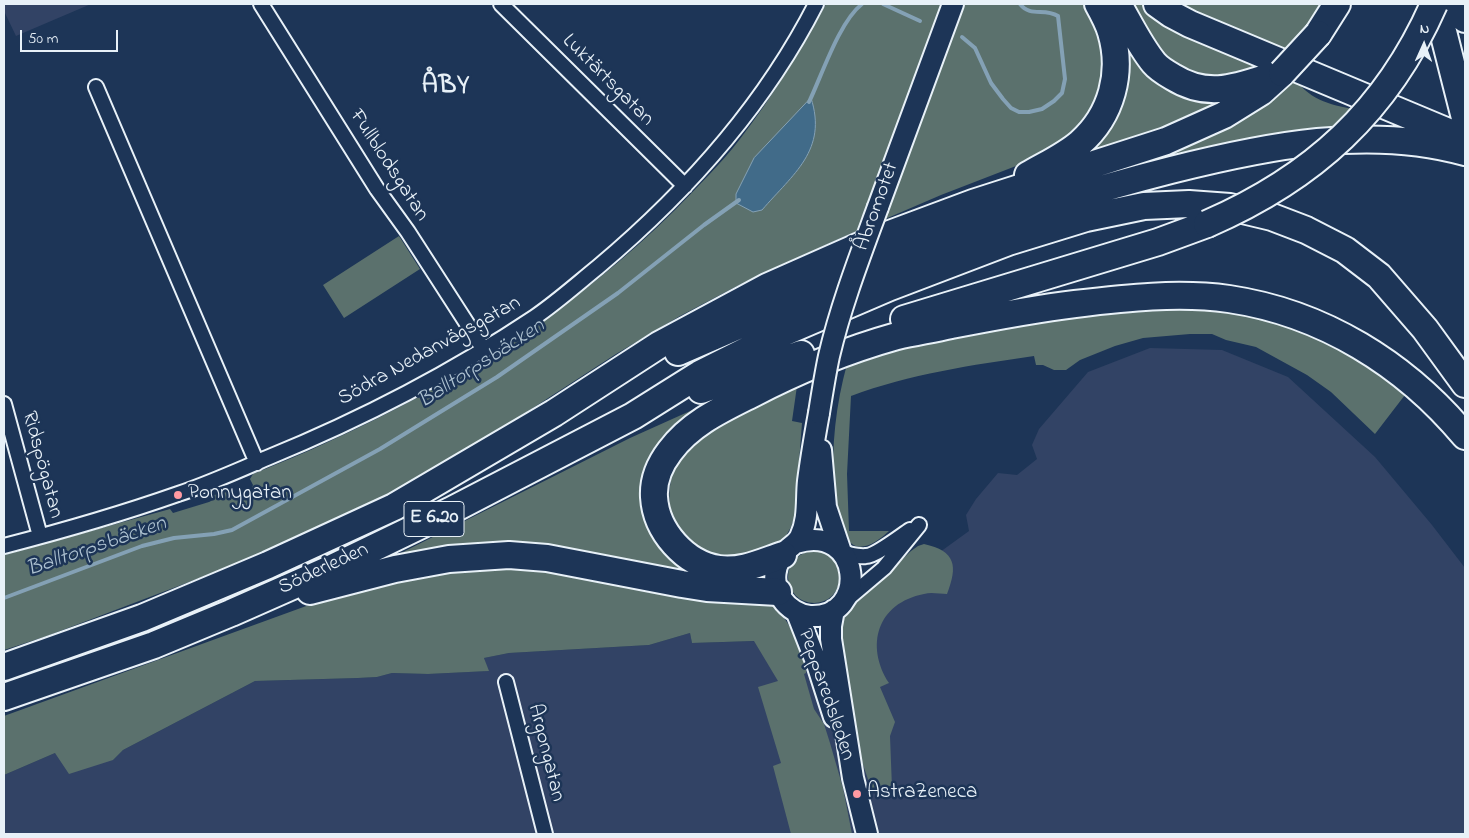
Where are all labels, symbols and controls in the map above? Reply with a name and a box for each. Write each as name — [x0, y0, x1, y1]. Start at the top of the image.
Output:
text: N — [1419, 19, 1430, 40]
scale bar — [22, 20, 120, 52]
north arrow — [1399, 20, 1449, 70]
text: 50 m — [28, 28, 58, 50]
street label: Luktärtsgatan — [556, 30, 658, 132]
district label: ÅBY — [421, 72, 471, 104]
street label: Fullblodsgatan — [343, 105, 433, 227]
street label: Åbromotet — [850, 159, 906, 255]
street label: Södra Nedanvägsgatan — [334, 291, 526, 413]
water label: Balltorpsbäcken — [414, 314, 550, 416]
street label: Ridspögatan — [15, 409, 67, 521]
place label: Ponnygatan — [188, 482, 292, 508]
marker: Ponnygatan — [172, 489, 184, 501]
road number: E 6.20 — [404, 502, 464, 536]
water label: Balltorpsbäcken — [24, 512, 170, 584]
street label: Söderleden — [275, 538, 373, 602]
street label: Pepparedsleden — [791, 626, 859, 764]
street label: Argongatan — [521, 702, 569, 804]
place label: AstraZeneca — [867, 781, 977, 807]
marker: AstraZeneca — [851, 788, 863, 800]

